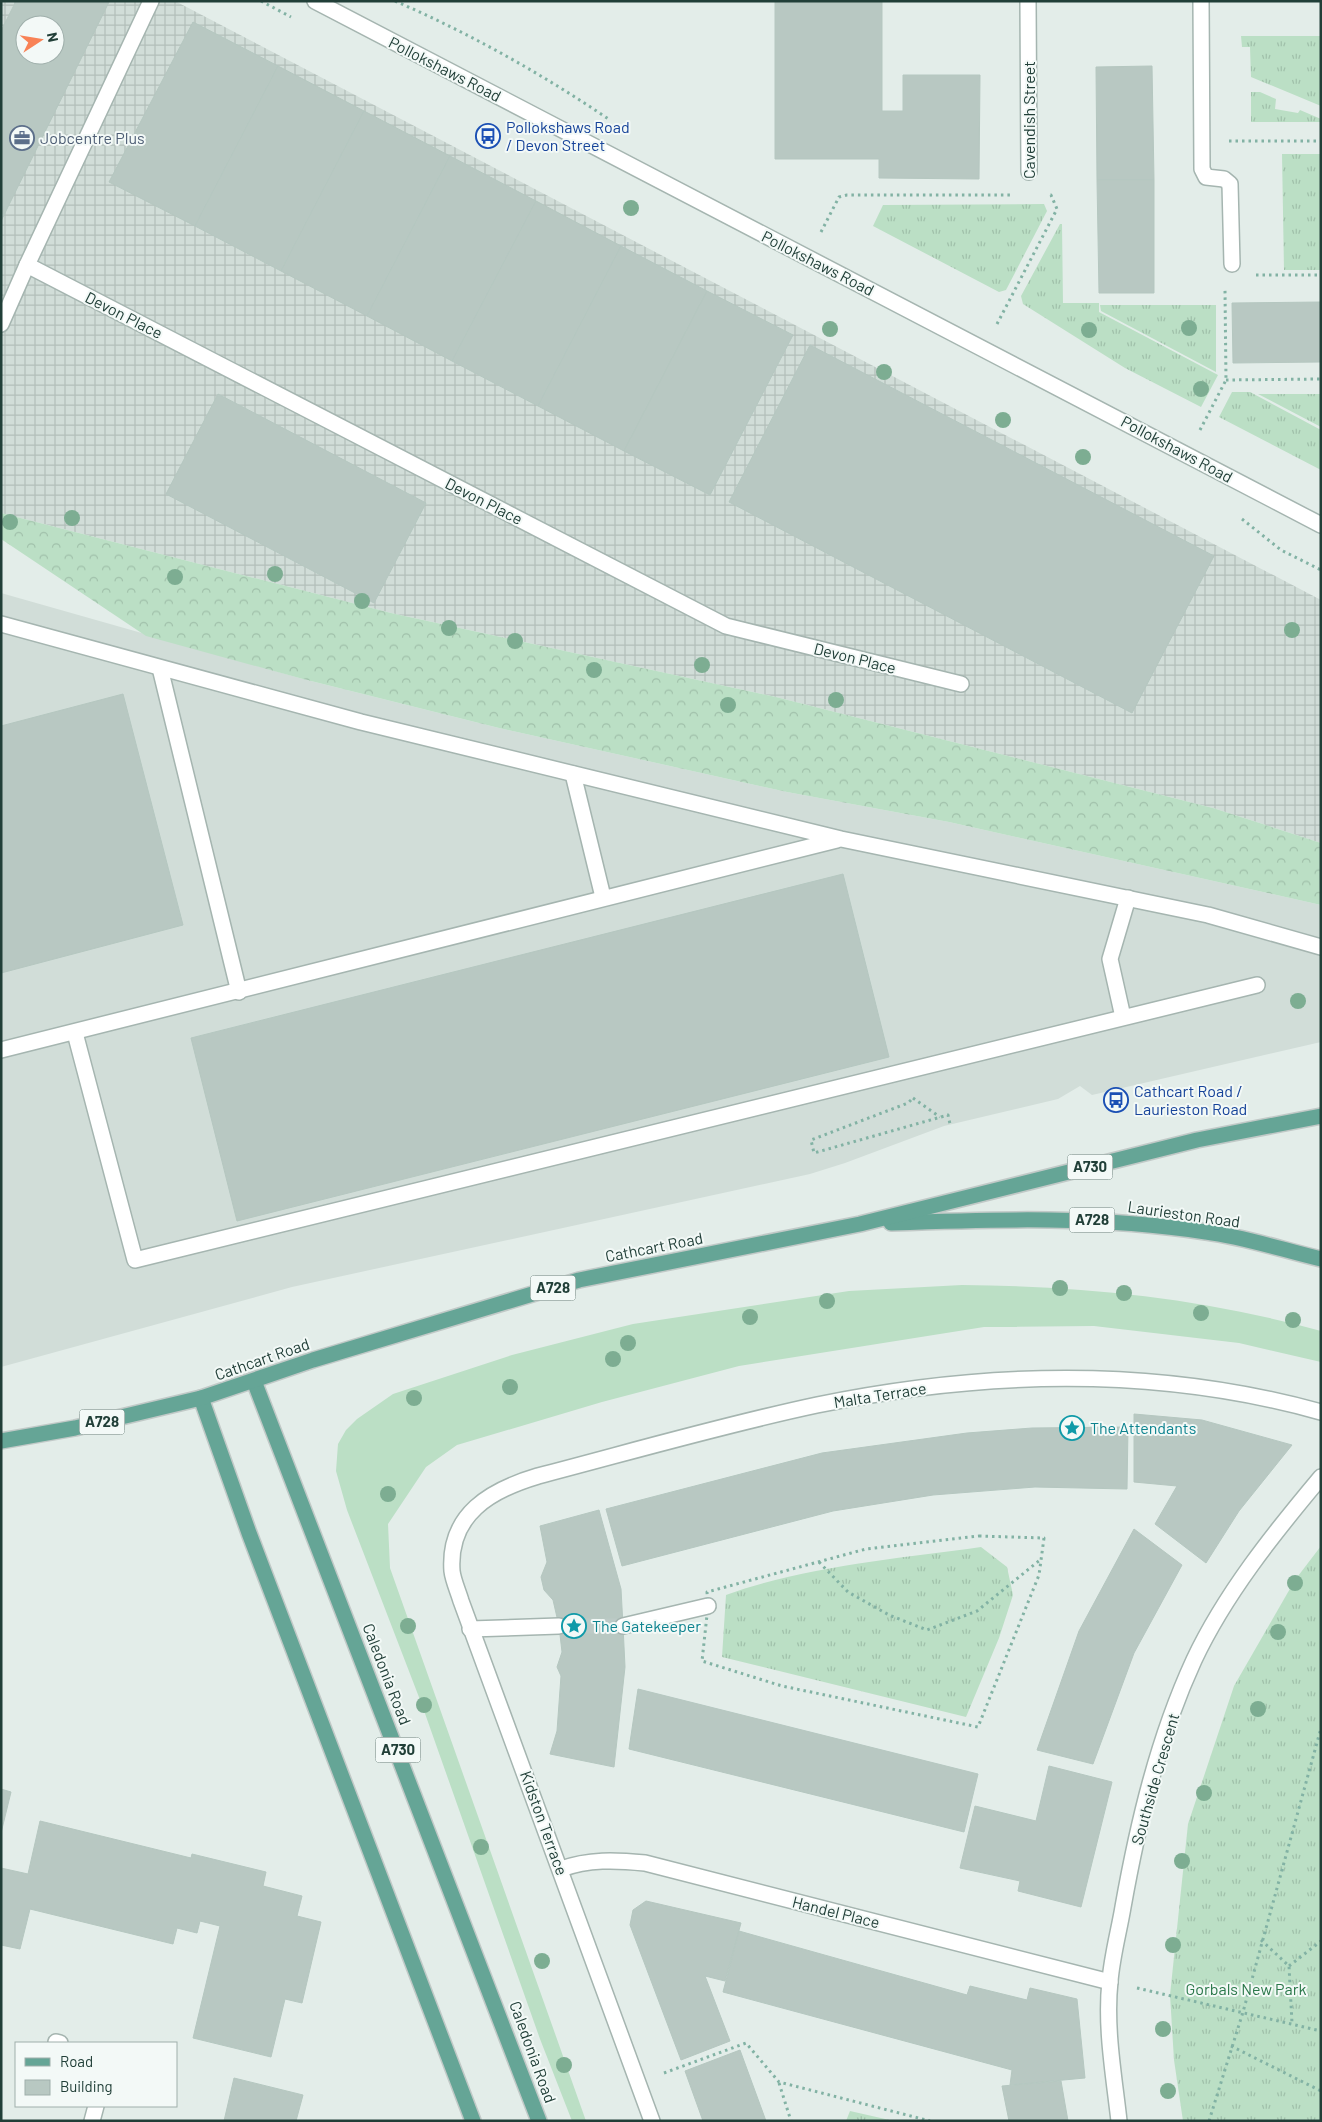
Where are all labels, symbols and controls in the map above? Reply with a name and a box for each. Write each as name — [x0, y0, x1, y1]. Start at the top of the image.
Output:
north arrow — [15, 15, 65, 65]
text: N — [44, 31, 62, 44]
street label: Pollokshaws Road — [386, 32, 505, 105]
street label: Cavendish Street — [1019, 61, 1038, 179]
place label: Pollokshaws Road / Devon Street — [506, 117, 630, 154]
bus stop icon: Pollokshaws Road / Devon Street — [475, 123, 501, 149]
office icon: Jobcentre Plus — [9, 125, 35, 151]
place label: Jobcentre Plus — [40, 128, 145, 147]
street label: Pollokshaws Road — [759, 226, 878, 299]
street label: Devon Place — [82, 287, 166, 342]
street label: Pollokshaws Road — [1118, 411, 1236, 486]
street label: Devon Place — [442, 473, 526, 528]
street label: Devon Place — [812, 638, 898, 677]
place label: Cathcart Road / Laurieston Road — [1134, 1081, 1247, 1118]
bus stop icon: Cathcart Road / Laurieston Road — [1103, 1087, 1129, 1113]
road number: A730 — [1068, 1154, 1112, 1180]
street label: Laurieston Road — [1127, 1196, 1241, 1231]
road number: A728 — [1070, 1208, 1114, 1232]
street label: Cathcart Road — [604, 1228, 704, 1265]
road number: A728 — [530, 1276, 576, 1300]
street label: Cathcart Road — [212, 1333, 312, 1384]
street label: Malta Terrace — [832, 1378, 928, 1411]
road number: A728 — [80, 1410, 124, 1434]
place icon: The Attendants — [1059, 1415, 1085, 1441]
place label: The Attendants — [1090, 1418, 1196, 1437]
place icon: The Gatekeeper — [561, 1613, 587, 1639]
place label: The Gatekeeper — [592, 1616, 701, 1635]
street label: Caledonia Road — [359, 1621, 415, 1727]
street label: Southside Crescent — [1127, 1711, 1182, 1847]
road number: A730 — [376, 1738, 420, 1762]
street label: Kidston Terrace — [517, 1768, 572, 1878]
street label: Handel Place — [790, 1891, 882, 1932]
park label: Gorbals New Park — [1185, 1979, 1307, 1998]
street label: Caledonia Road — [506, 1998, 561, 2105]
legend — [15, 2042, 178, 2107]
text: Road — [60, 2052, 93, 2070]
text: Building — [60, 2077, 113, 2095]

